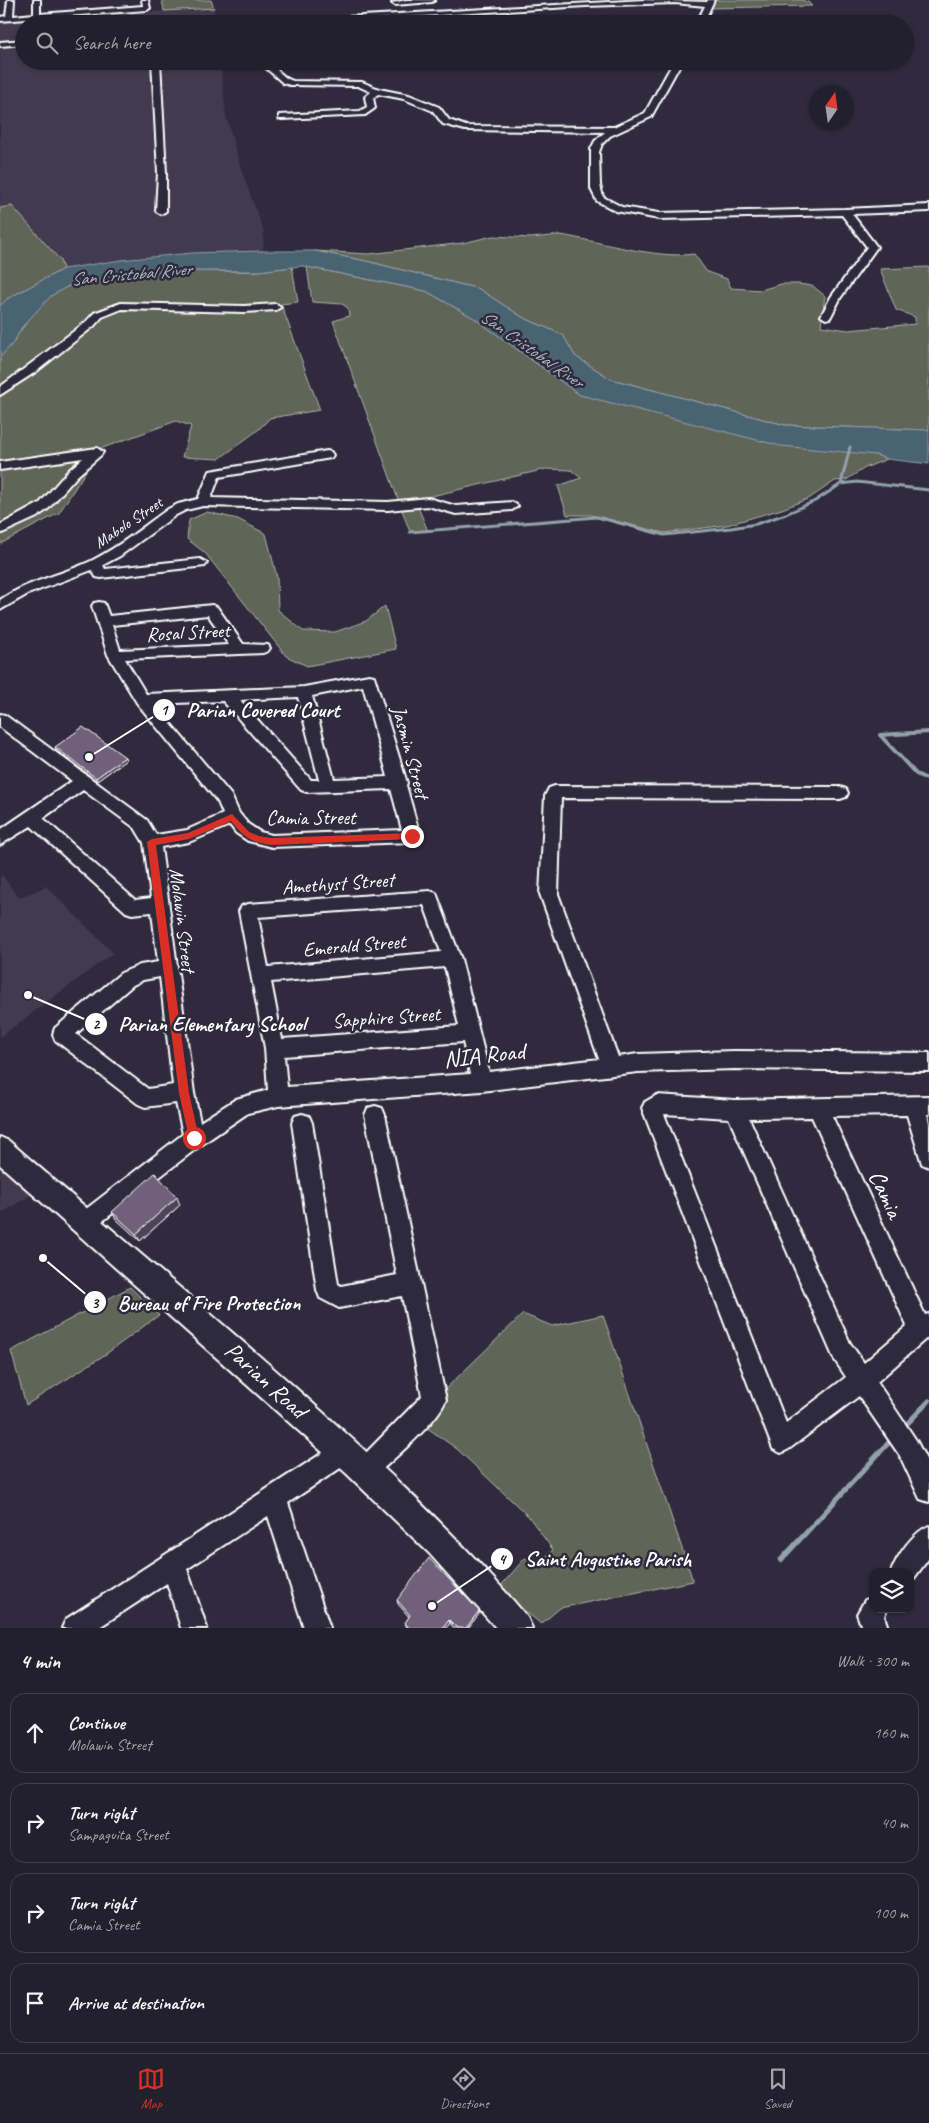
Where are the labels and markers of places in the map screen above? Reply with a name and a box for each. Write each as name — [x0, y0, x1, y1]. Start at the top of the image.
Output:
callout: Parian Covered Court — [151, 692, 350, 728]
callout: Parian Elementary School — [83, 1006, 315, 1042]
callout: Bureau of Fire Protection — [82, 1284, 310, 1320]
callout: Saint Augustine Parish — [490, 1541, 701, 1577]

